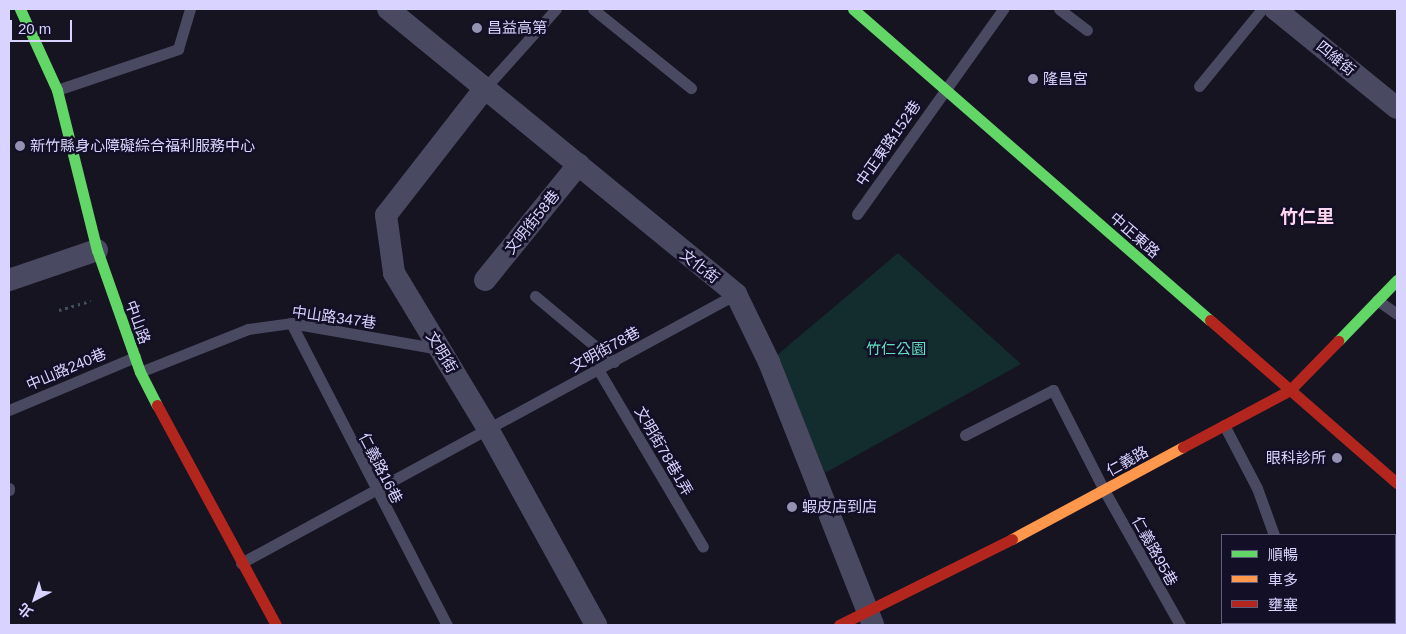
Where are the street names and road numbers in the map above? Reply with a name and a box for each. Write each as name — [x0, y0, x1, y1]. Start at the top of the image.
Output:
street label: 四維街 — [1313, 37, 1359, 79]
street label: 中正東路152巷 — [852, 97, 924, 189]
street label: 文明街58巷 — [501, 187, 563, 257]
street label: 中正東路 — [1106, 209, 1164, 261]
street label: 文化街 — [677, 245, 723, 287]
street label: 中山路 — [122, 298, 154, 346]
street label: 中山路347巷 — [291, 302, 377, 332]
street label: 文明街78巷 — [567, 323, 643, 375]
street label: 文明街 — [423, 328, 461, 376]
street label: 中山路240巷 — [23, 344, 109, 394]
street label: 文明街78巷1弄 — [631, 403, 697, 499]
street label: 仁義路16巷 — [356, 430, 406, 506]
street label: 仁義路 — [1103, 442, 1151, 480]
street label: 仁義路95巷 — [1129, 513, 1181, 589]

